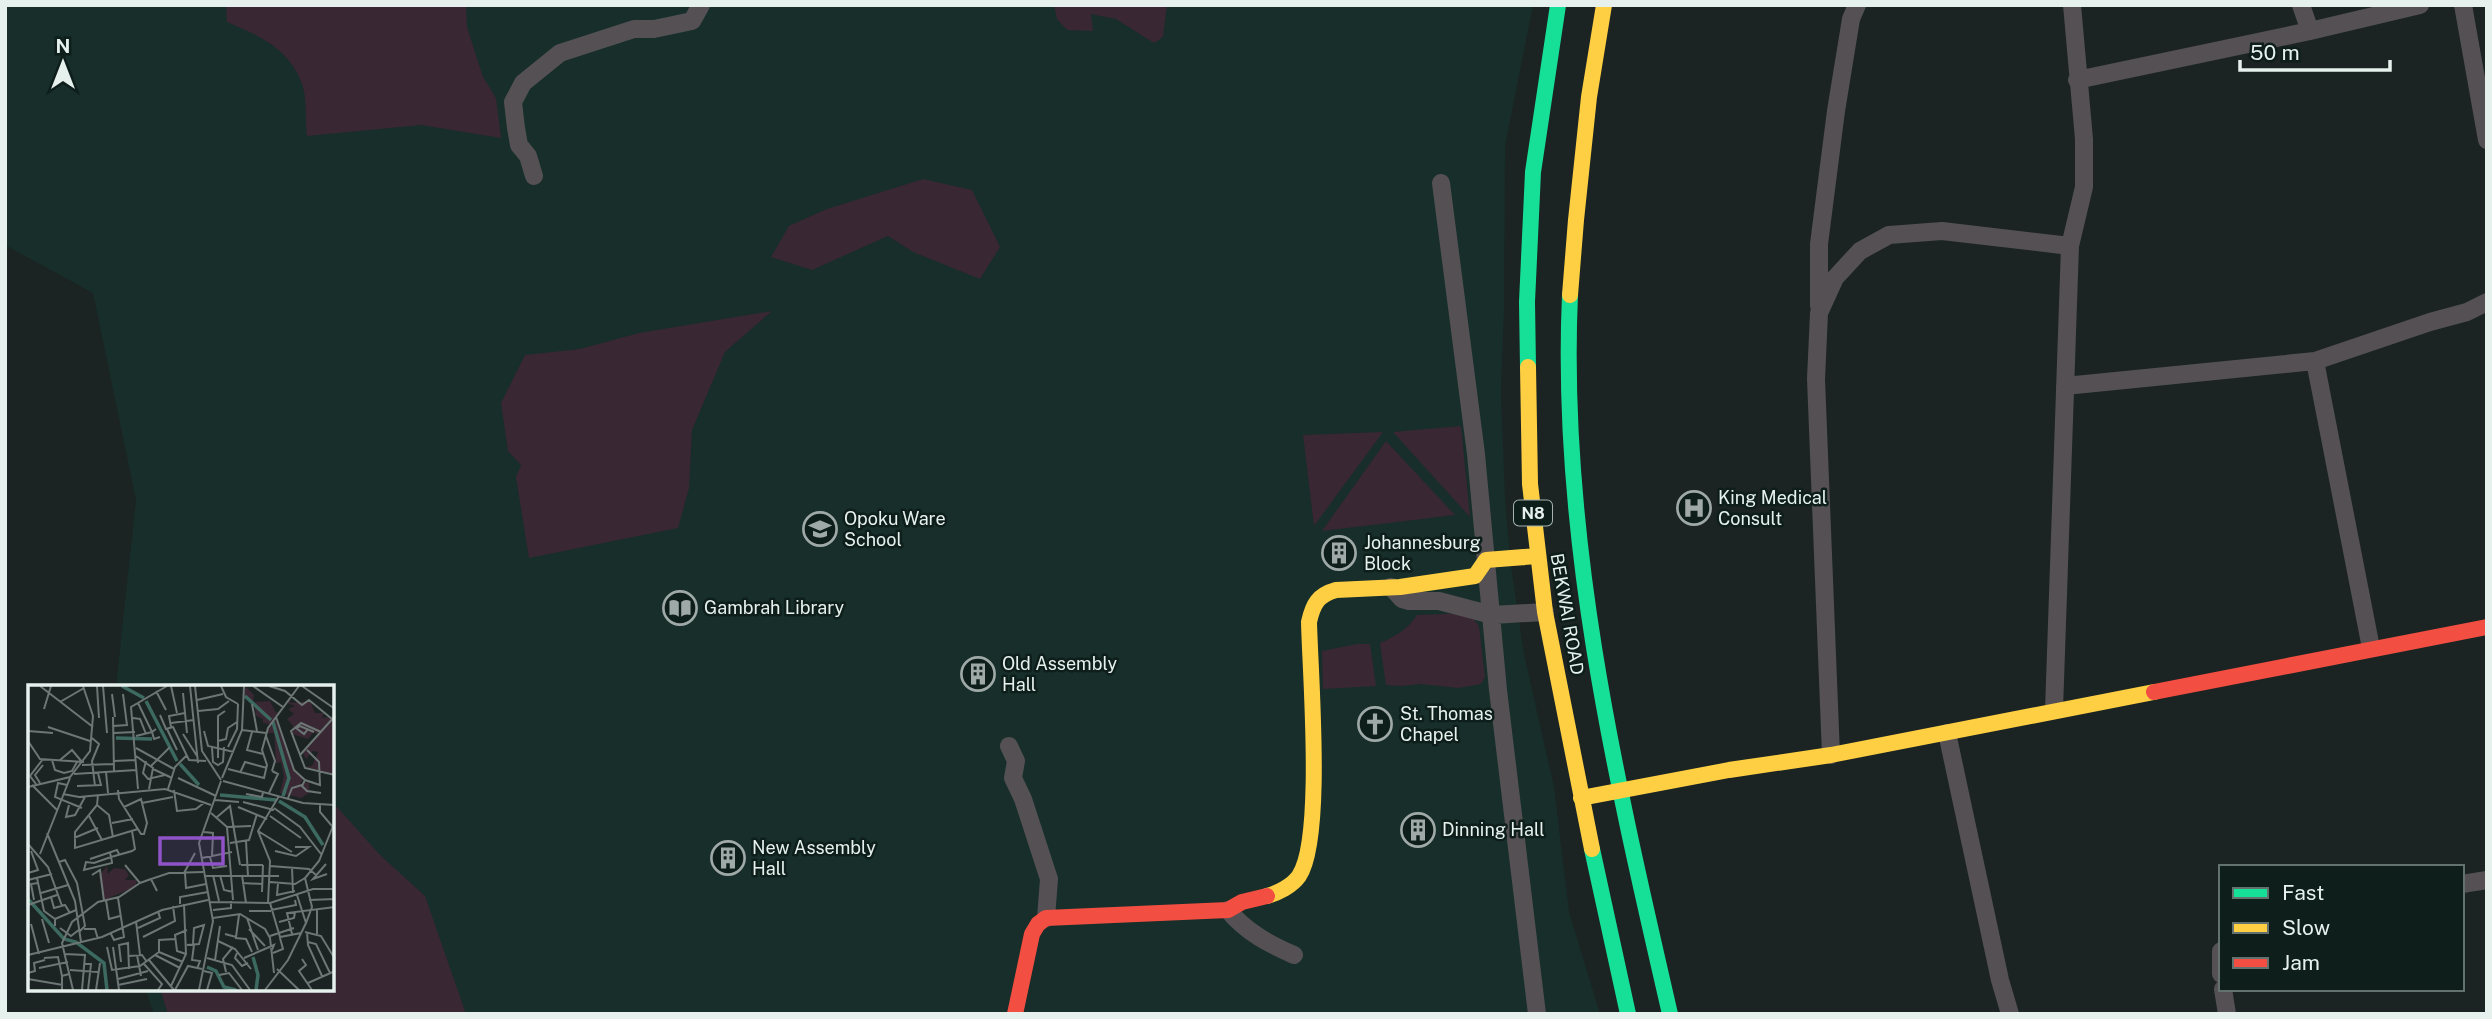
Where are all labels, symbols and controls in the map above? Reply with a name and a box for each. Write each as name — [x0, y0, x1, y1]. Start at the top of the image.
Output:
north arrow — [28, 28, 98, 98]
scale bar — [2240, 28, 2390, 72]
text: N — [56, 35, 70, 57]
text: 50 m — [2250, 40, 2300, 65]
place label: King Medical Consult — [1718, 487, 1827, 529]
hospital icon: King Medical Consult — [1675, 489, 1713, 527]
road number: N8 — [1514, 500, 1552, 526]
place label: Opoku Ware School — [844, 508, 946, 550]
school or university icon: Opoku Ware School — [801, 510, 839, 548]
place label: Johannesburg Block — [1364, 532, 1481, 574]
building icon: Johannesburg Block — [1320, 534, 1358, 572]
street label: BEKWAI ROAD — [1546, 551, 1589, 676]
library icon: Gambrah Library — [661, 589, 699, 627]
place label: Gambrah Library — [704, 597, 845, 618]
place label: Old Assembly Hall — [1002, 653, 1117, 695]
building icon: Old Assembly Hall — [959, 655, 997, 693]
inset map — [28, 685, 334, 991]
place label: St. Thomas Chapel — [1400, 703, 1493, 745]
church icon: St. Thomas Chapel — [1356, 705, 1394, 743]
building icon: Dinning Hall — [1399, 811, 1437, 849]
place label: Dinning Hall — [1442, 819, 1545, 840]
place label: New Assembly Hall — [752, 837, 876, 879]
building icon: New Assembly Hall — [709, 839, 747, 877]
legend — [2219, 865, 2464, 991]
text: Fast — [2282, 880, 2324, 905]
text: Slow — [2282, 915, 2330, 940]
text: Jam — [2282, 950, 2320, 975]

